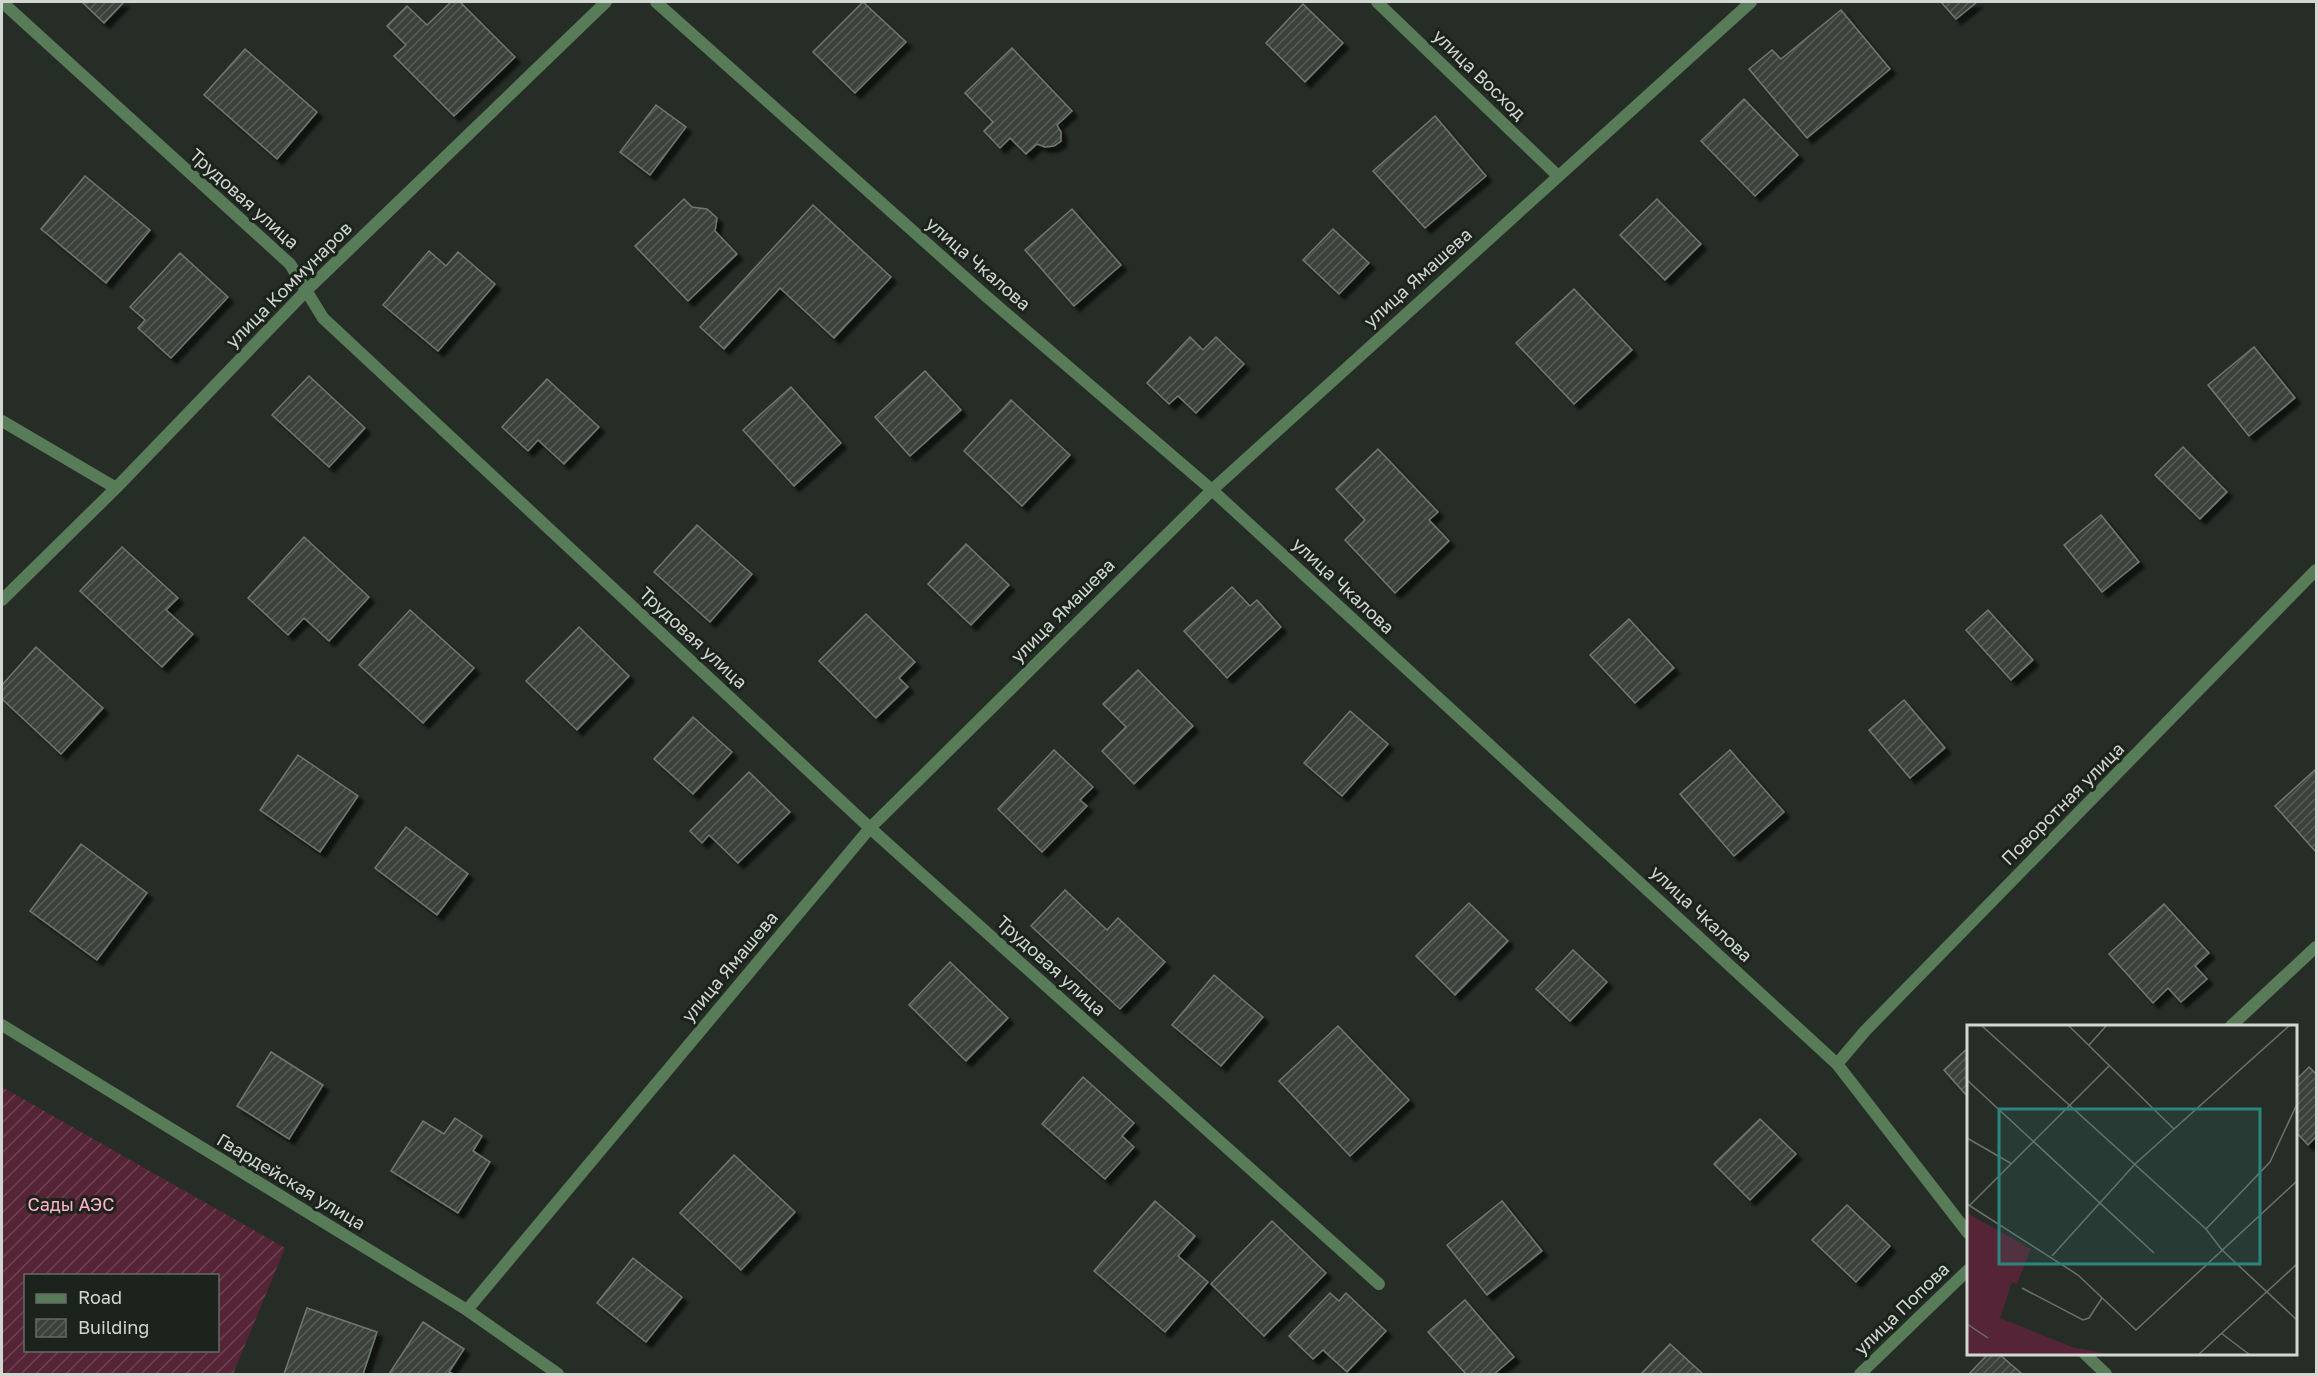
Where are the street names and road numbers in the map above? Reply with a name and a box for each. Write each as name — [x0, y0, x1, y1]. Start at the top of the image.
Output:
street label: улица Восход — [1429, 24, 1531, 124]
street label: Трудовая улица — [186, 143, 304, 253]
street label: улица Чкалова — [922, 212, 1035, 315]
street label: улица Коммунаров — [221, 217, 356, 352]
street label: улица Ямашева — [1359, 223, 1476, 332]
street label: улица Чкалова — [1288, 532, 1399, 638]
street label: улица Ямашева — [1006, 554, 1119, 667]
street label: Трудовая улица — [635, 582, 752, 693]
street label: Поворотная улица — [1996, 737, 2128, 869]
street label: улица Чкалова — [1646, 860, 1757, 966]
street label: улица Ямашева — [676, 906, 782, 1026]
street label: Трудовая улица — [993, 910, 1111, 1020]
street label: Гвардейская улица — [213, 1128, 370, 1234]
street label: улица Попова — [1849, 1257, 1953, 1359]

